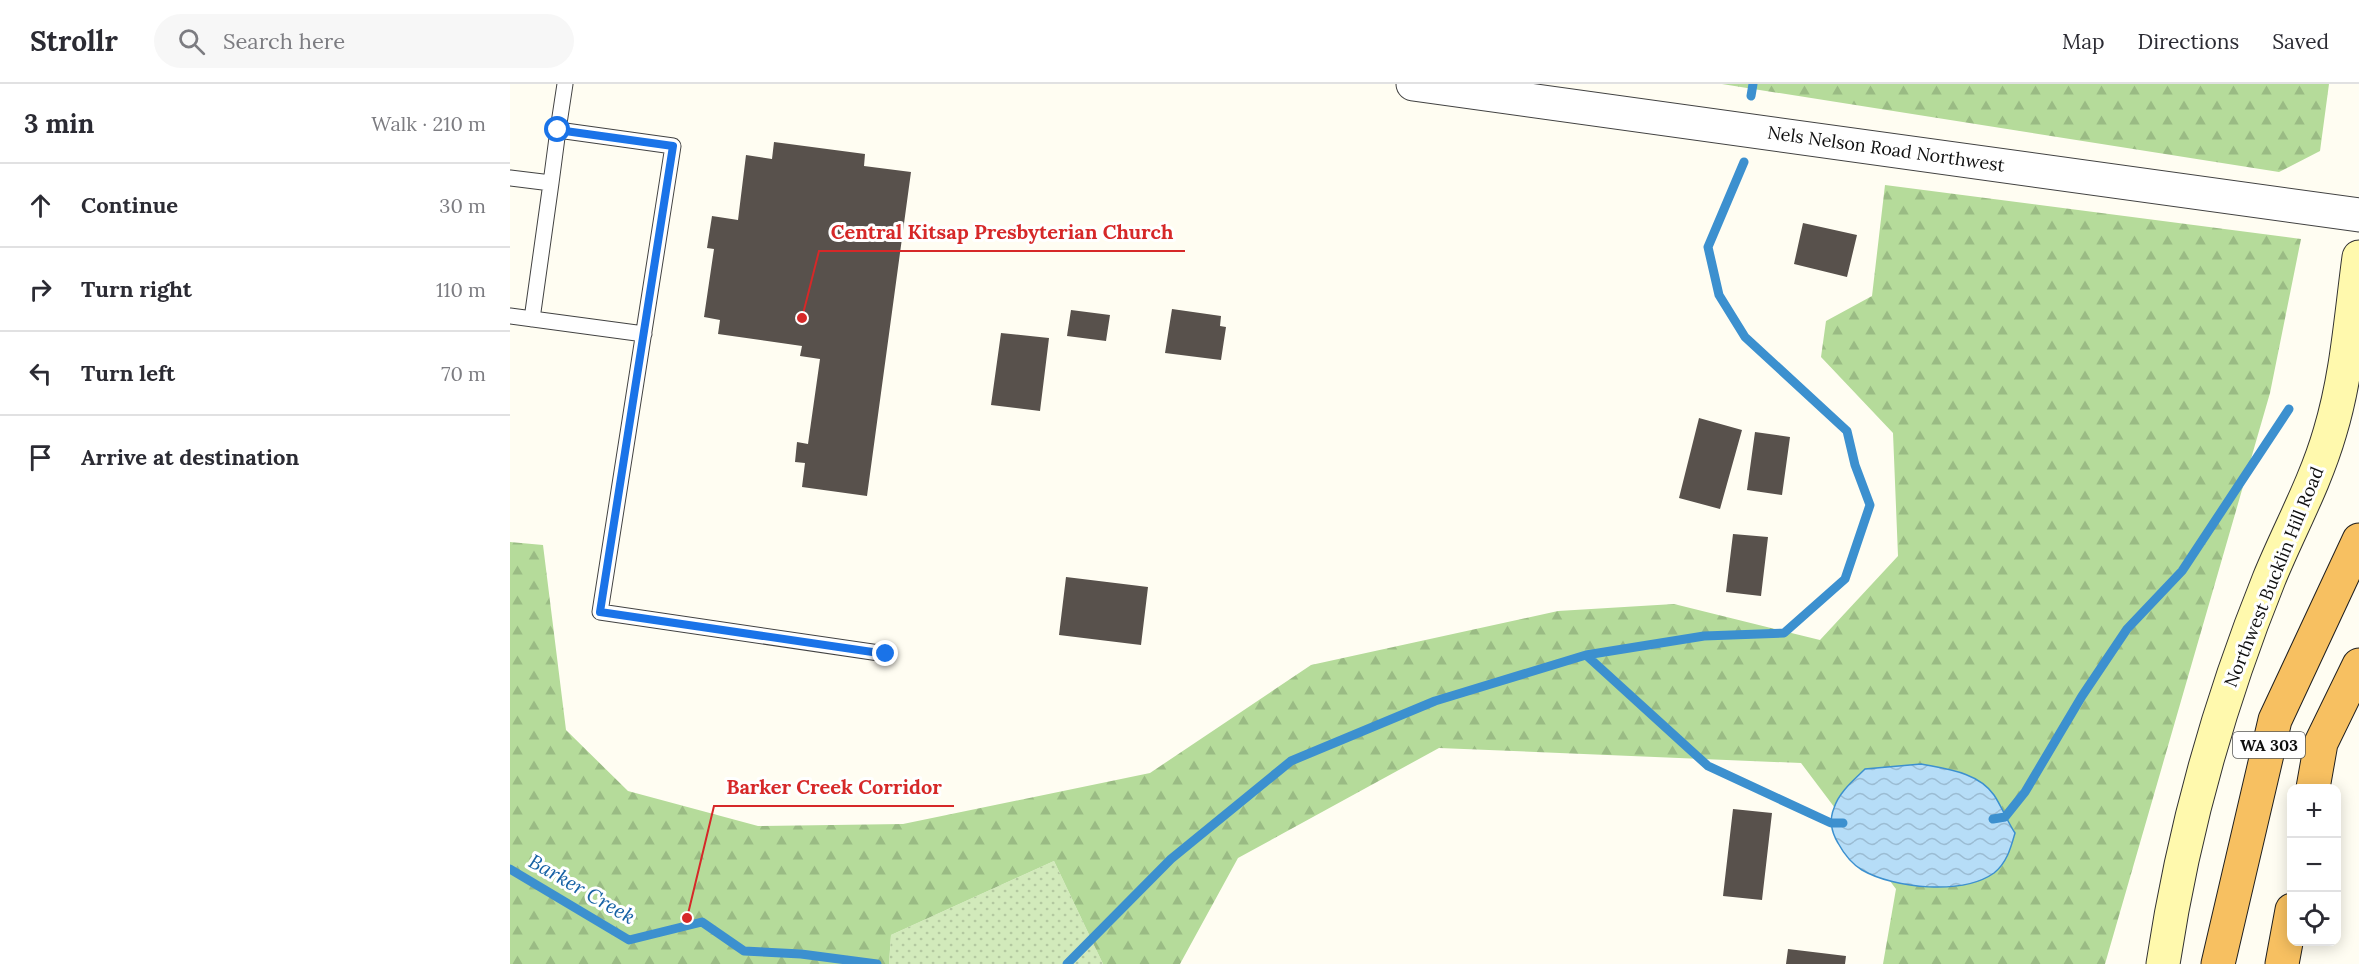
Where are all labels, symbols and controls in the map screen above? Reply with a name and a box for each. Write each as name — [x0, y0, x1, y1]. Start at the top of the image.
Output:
search box — [154, 14, 574, 68]
text: Strollr — [30, 23, 118, 59]
icon: search — [175, 25, 208, 58]
text: Search here — [223, 27, 345, 55]
text: Map — [2062, 28, 2105, 55]
text: Directions — [2138, 28, 2239, 55]
text: Saved — [2272, 28, 2329, 55]
text: 3 min — [24, 107, 94, 140]
text: Walk · 210 m — [371, 111, 486, 136]
route start — [544, 116, 570, 142]
street label: Nels Nelson Road Northwest — [1766, 120, 2006, 177]
icon: ahead — [24, 189, 57, 222]
text: Continue — [81, 191, 178, 219]
text: 30 m — [439, 193, 486, 218]
callout: Central Kitsap Presbyterian Church — [819, 213, 1185, 251]
text: Central Kitsap Presbyterian Church — [831, 219, 1174, 244]
icon: right — [24, 273, 57, 306]
text: Turn right — [81, 275, 192, 303]
text: 110 m — [436, 277, 486, 302]
icon: left — [24, 357, 57, 390]
text: Turn left — [81, 359, 175, 387]
text: 70 m — [441, 361, 486, 386]
icon: arrive — [24, 441, 57, 474]
text: Arrive at destination — [81, 443, 299, 471]
street label: Northwest Bucklin Hill Road — [2219, 463, 2328, 690]
route end — [872, 640, 898, 666]
road number: WA 303 — [2233, 732, 2305, 758]
callout: Barker Creek Corridor — [714, 768, 954, 806]
text: Barker Creek Corridor — [726, 774, 942, 799]
map controls — [2287, 784, 2341, 946]
button: + — [2287, 784, 2341, 838]
button: − — [2287, 838, 2341, 892]
water label: Barker Creek — [525, 848, 640, 929]
button: locate — [2287, 892, 2341, 946]

